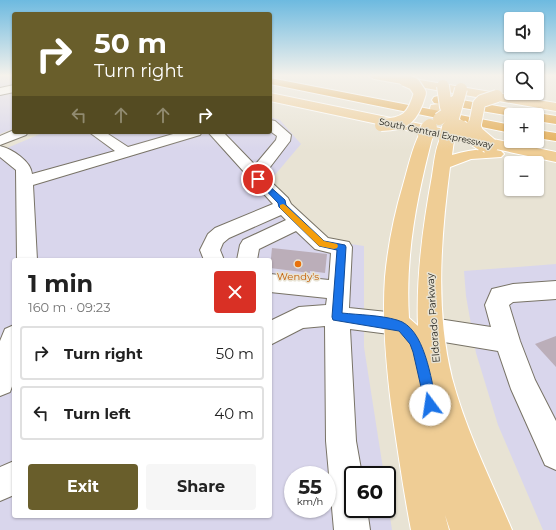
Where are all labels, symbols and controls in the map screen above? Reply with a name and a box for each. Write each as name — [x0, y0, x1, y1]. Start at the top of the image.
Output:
map controls — [504, 12, 544, 196]
button: sound — [504, 12, 544, 52]
text: 50 m — [94, 26, 167, 60]
icon: right — [28, 28, 80, 80]
text: Turn right — [94, 60, 184, 82]
button: search — [504, 60, 544, 100]
icon: left — [68, 104, 90, 126]
icon: ahead — [110, 104, 132, 126]
icon: ahead — [152, 104, 174, 126]
icon: right — [194, 104, 216, 126]
button: + — [504, 108, 544, 148]
street label: South Central Expressway — [378, 116, 494, 150]
button: − — [504, 156, 544, 196]
pin — [241, 162, 275, 196]
icon: arrive — [247, 168, 269, 190]
marker: Wendy's — [293, 259, 303, 269]
text: 1 min — [28, 269, 93, 298]
place label: Wendy's — [277, 270, 319, 283]
button: close — [214, 271, 256, 313]
street label: Eldorado Parkway — [423, 272, 443, 363]
text: 160 m · 09:23 — [28, 299, 111, 315]
icon: right — [30, 342, 52, 364]
text: Turn right — [64, 344, 143, 363]
text: 50 m — [216, 344, 254, 363]
position arrow — [409, 384, 451, 426]
icon: left — [30, 402, 52, 424]
text: Turn left — [64, 404, 131, 423]
text: 40 m — [214, 404, 254, 423]
button: Exit — [28, 464, 138, 510]
button: Share — [146, 464, 256, 510]
speed limit sign: 60 — [344, 466, 396, 518]
text: 55 — [298, 475, 322, 499]
text: km/h — [297, 495, 323, 508]

